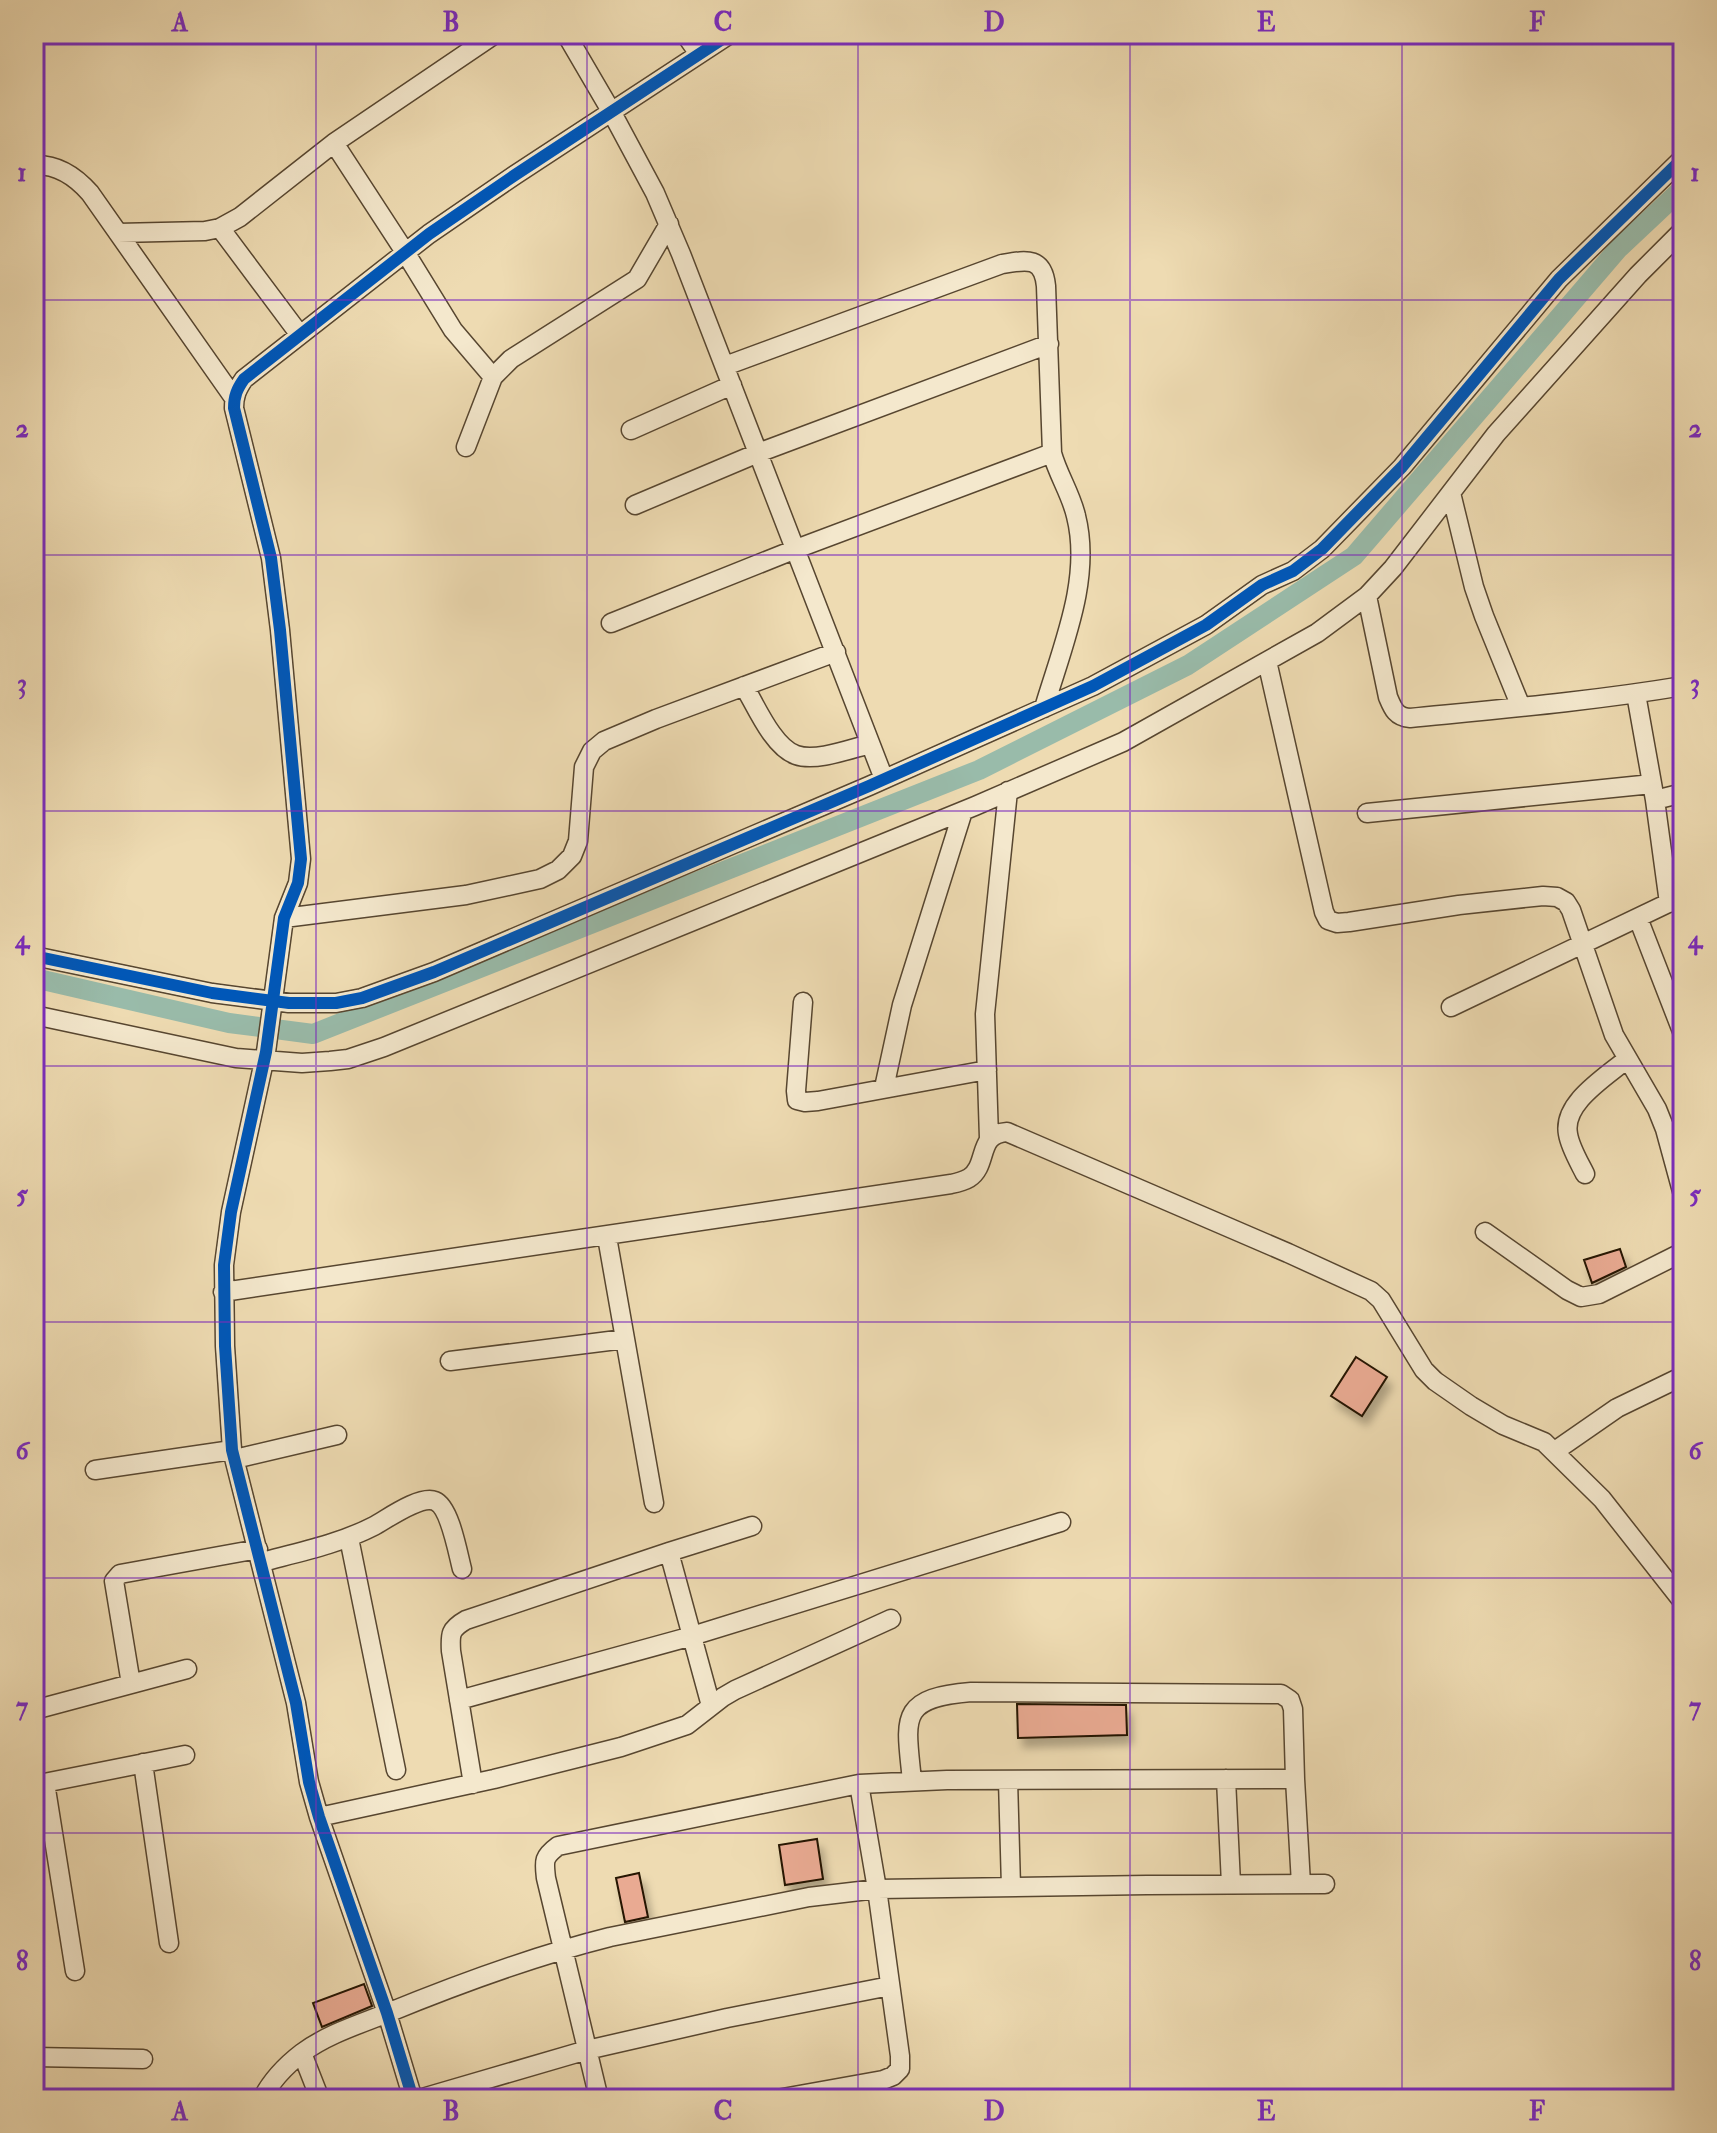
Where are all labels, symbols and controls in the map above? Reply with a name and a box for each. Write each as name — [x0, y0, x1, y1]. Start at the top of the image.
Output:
text: A — [171, 7, 189, 39]
text: B — [442, 7, 460, 39]
text: C — [713, 7, 733, 39]
text: D — [983, 7, 1005, 39]
text: E — [1257, 7, 1276, 39]
text: F — [1529, 7, 1546, 39]
text: 1 — [17, 157, 27, 189]
text: 1 — [1690, 157, 1700, 189]
text: 2 — [15, 413, 29, 445]
text: 2 — [1688, 413, 1702, 445]
text: 3 — [17, 668, 27, 700]
text: 3 — [1690, 668, 1700, 700]
text: 4 — [14, 924, 31, 956]
text: 4 — [1687, 924, 1704, 956]
text: 5 — [16, 1179, 28, 1211]
text: 5 — [1689, 1179, 1701, 1211]
text: 6 — [15, 1435, 30, 1467]
text: 6 — [1688, 1435, 1703, 1467]
text: 7 — [16, 1691, 28, 1723]
text: 7 — [1689, 1691, 1701, 1723]
text: 8 — [16, 1946, 28, 1978]
text: 8 — [1689, 1946, 1701, 1978]
text: A — [171, 2096, 189, 2128]
text: B — [442, 2096, 460, 2128]
text: C — [713, 2096, 733, 2128]
text: D — [983, 2096, 1005, 2128]
text: E — [1257, 2096, 1276, 2128]
text: F — [1529, 2096, 1546, 2128]

